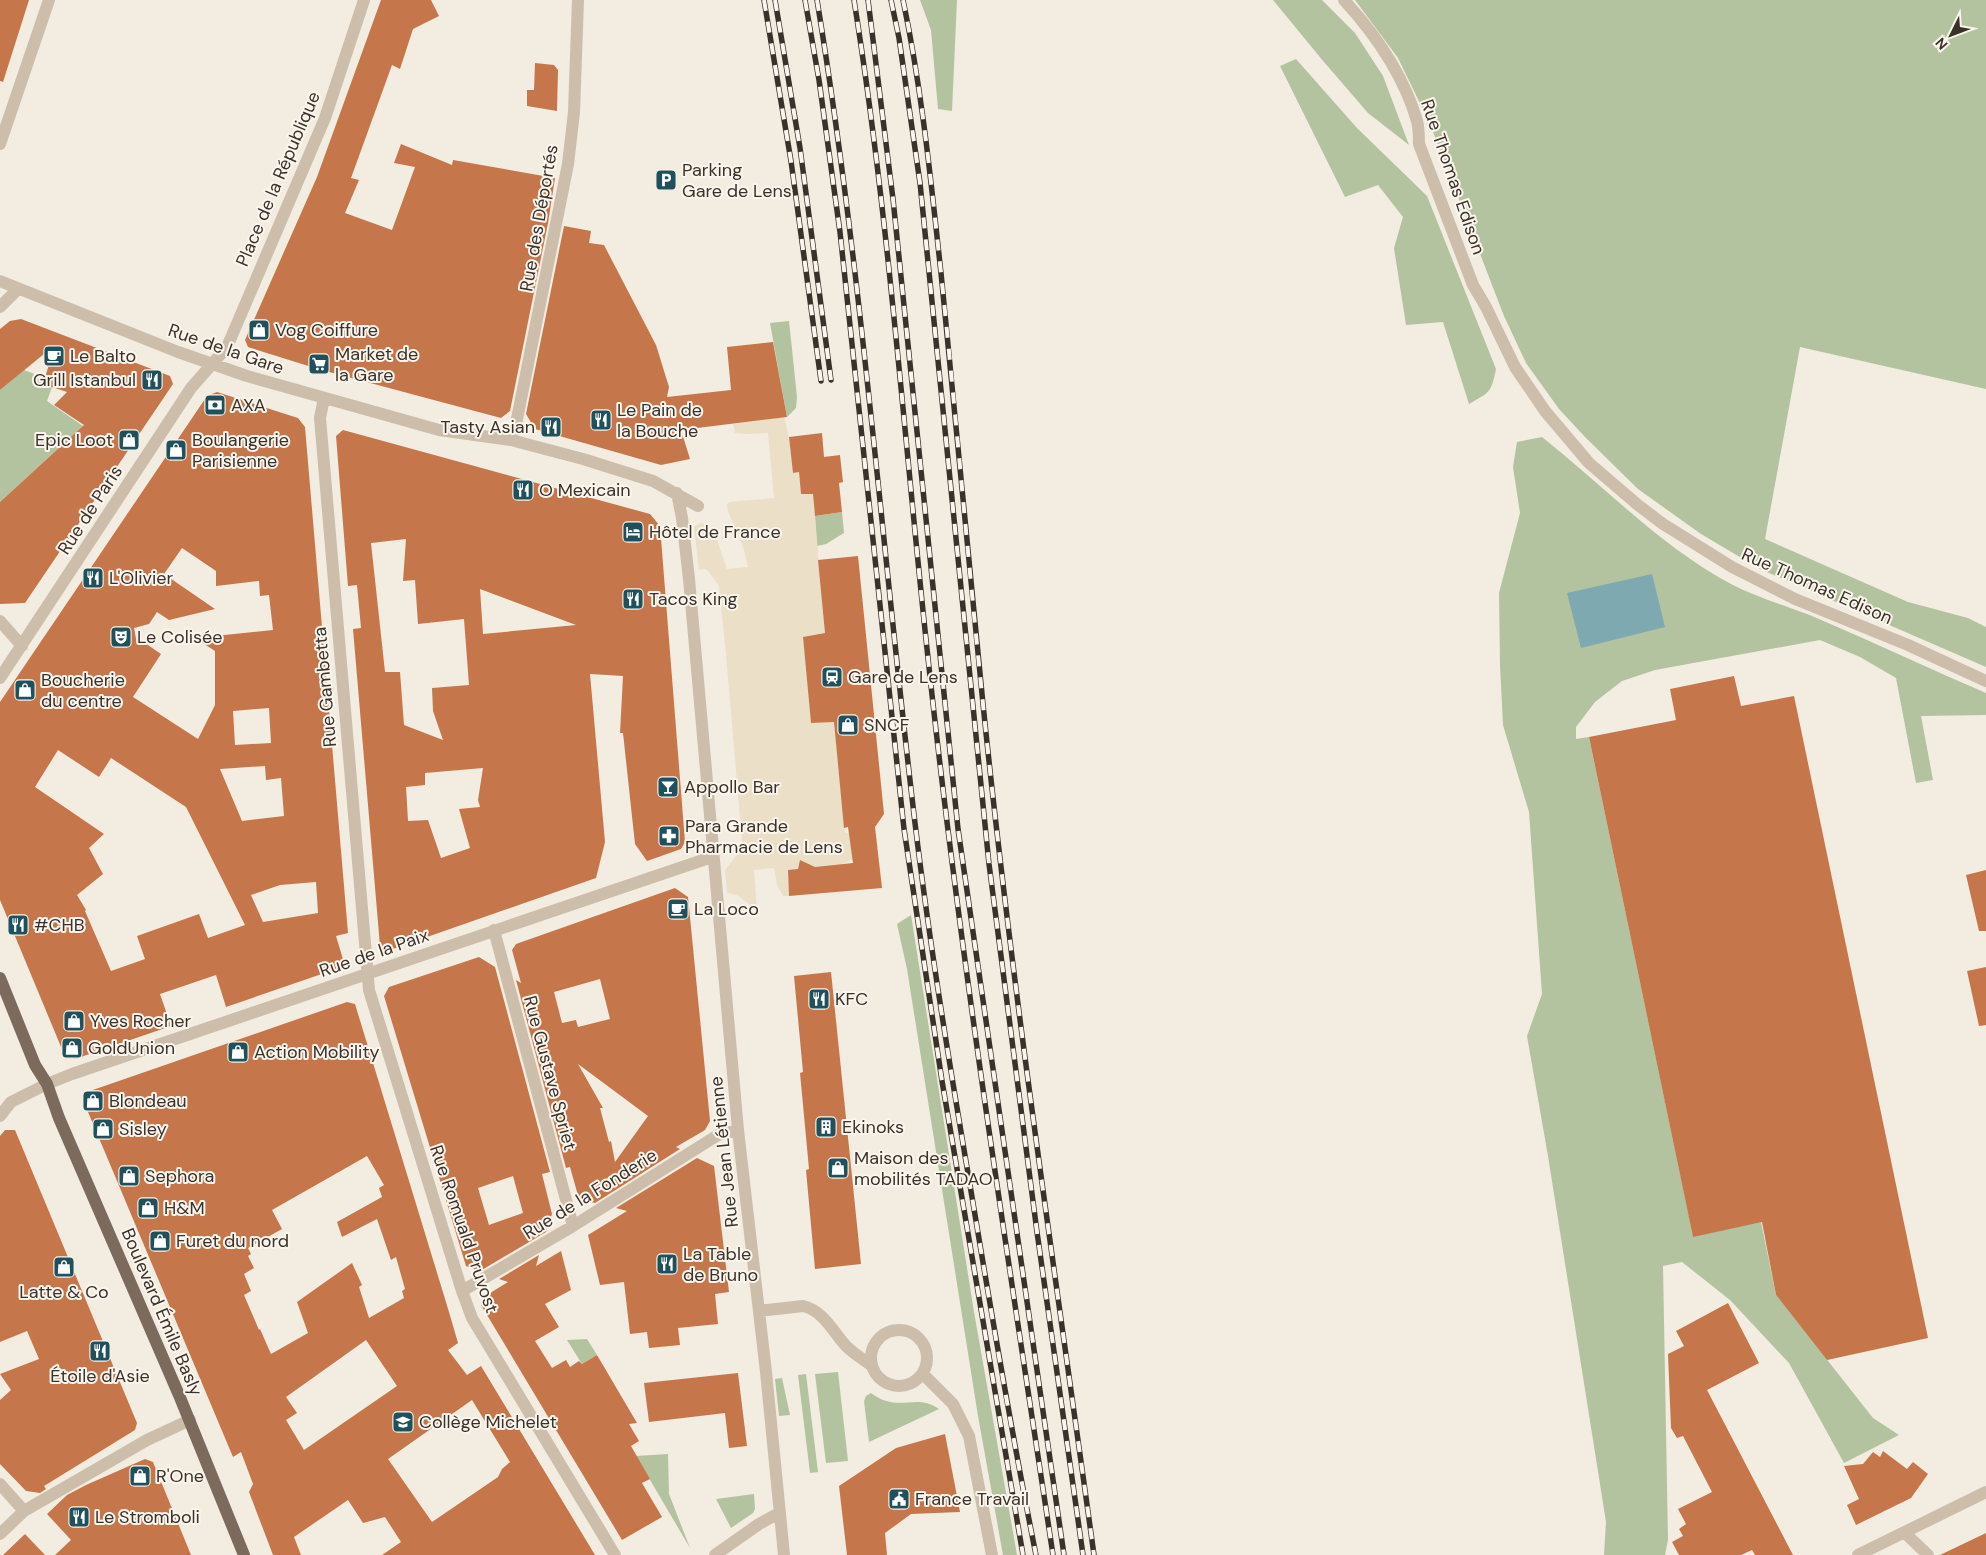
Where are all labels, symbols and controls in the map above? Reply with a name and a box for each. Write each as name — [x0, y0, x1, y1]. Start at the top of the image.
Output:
north arrow — [1926, 10, 1976, 60]
text: N — [1931, 34, 1951, 54]
street label: Place de la République — [230, 88, 326, 270]
street label: Rue Thomas Edison — [1415, 96, 1491, 258]
street label: Rue des Déportés — [514, 143, 564, 293]
place label: Parking Gare de Lens — [682, 158, 792, 203]
parking icon: Parking Gare de Lens — [654, 168, 678, 192]
street label: Rue de la Gare — [165, 318, 287, 380]
shop icon: Vog Coiffure — [247, 318, 271, 342]
place label: Vog Coiffure — [275, 318, 378, 342]
place label: Market de la Gare — [335, 342, 418, 387]
cafe icon: Le Balto — [42, 344, 66, 368]
place label: Le Balto — [70, 344, 136, 368]
supermarket icon: Market de la Gare — [307, 352, 331, 376]
place label: Grill Istanbul — [33, 368, 136, 392]
restaurant icon: Grill Istanbul — [140, 368, 164, 392]
bank icon: AXA — [203, 393, 227, 417]
place label: AXA — [231, 393, 266, 417]
place label: Le Pain de la Bouche — [617, 398, 702, 443]
restaurant icon: Le Pain de la Bouche — [589, 408, 613, 432]
place label: Tasty Asian — [441, 415, 535, 439]
restaurant icon: Tasty Asian — [539, 415, 563, 439]
place label: Epic Loot — [35, 428, 113, 452]
shop icon: Epic Loot — [117, 428, 141, 452]
place label: Boulangerie Parisienne — [192, 428, 289, 473]
shop icon: Boulangerie Parisienne — [164, 438, 188, 462]
street label: Rue de Paris — [52, 461, 128, 559]
restaurant icon: O Mexicain — [511, 478, 535, 502]
place label: O Mexicain — [539, 478, 631, 502]
hotel icon: Hôtel de France — [621, 520, 645, 544]
place label: Hôtel de France — [649, 520, 781, 544]
street label: Rue Thomas Edison — [1738, 542, 1896, 630]
restaurant icon: L'Olivier — [81, 566, 105, 590]
place label: L'Olivier — [109, 566, 174, 590]
restaurant icon: Tacos King — [621, 587, 645, 611]
place label: Tacos King — [649, 587, 738, 611]
theatre icon: Le Colisée — [109, 625, 133, 649]
place label: Le Colisée — [137, 625, 223, 649]
street label: Rue Gambetta — [308, 626, 342, 748]
station icon: Gare de Lens — [820, 665, 844, 689]
place label: Gare de Lens — [848, 665, 958, 689]
place label: Boucherie du centre — [41, 668, 125, 713]
shop icon: Boucherie du centre — [13, 678, 37, 702]
shop icon: SNCF — [836, 713, 860, 737]
place label: SNCF — [864, 713, 910, 737]
bar icon: Appollo Bar — [656, 775, 680, 799]
place label: Appollo Bar — [684, 775, 780, 799]
place label: Para Grande Pharmacie de Lens — [685, 814, 843, 859]
pharmacy icon: Para Grande Pharmacie de Lens — [657, 824, 681, 848]
cafe icon: La Loco — [666, 897, 690, 921]
place label: La Loco — [694, 897, 759, 921]
restaurant icon: #CHB — [6, 913, 30, 937]
place label: #CHB — [34, 913, 85, 937]
street label: Rue de la Paix — [316, 923, 432, 983]
restaurant icon: KFC — [807, 987, 831, 1011]
place label: KFC — [835, 987, 868, 1011]
street label: Rue Gustave Spriet — [518, 993, 582, 1153]
shop icon: Yves Rocher — [62, 1009, 86, 1033]
place label: Yves Rocher — [90, 1009, 191, 1033]
shop icon: GoldUnion — [60, 1036, 84, 1060]
place label: GoldUnion — [88, 1036, 175, 1060]
shop icon: Action Mobility — [226, 1040, 250, 1064]
place label: Action Mobility — [254, 1040, 379, 1064]
street label: Rue Jean Létienne — [704, 1075, 744, 1229]
shop icon: Blondeau — [81, 1089, 105, 1113]
place label: Blondeau — [109, 1089, 187, 1113]
building icon: Ekinoks — [814, 1115, 838, 1139]
place label: Ekinoks — [842, 1115, 904, 1139]
shop icon: Sisley — [91, 1117, 115, 1141]
place label: Sisley — [119, 1117, 167, 1141]
street label: Rue Romuald Pruvost — [424, 1142, 504, 1316]
street label: Rue de la Fonderie — [518, 1143, 662, 1245]
place label: Maison des mobilités TADAO — [854, 1146, 993, 1191]
shop icon: Maison des mobilités TADAO — [826, 1156, 850, 1180]
shop icon: Sephora — [117, 1164, 141, 1188]
place label: Sephora — [145, 1164, 214, 1188]
shop icon: H&M — [136, 1196, 160, 1220]
place label: H&M — [164, 1196, 205, 1220]
street label: Boulevard Émile Basly — [116, 1224, 208, 1400]
shop icon: Furet du nord — [148, 1229, 172, 1253]
place label: Furet du nord — [176, 1229, 289, 1253]
place label: La Table de Bruno — [683, 1242, 758, 1287]
restaurant icon: La Table de Bruno — [655, 1252, 679, 1276]
shop icon: Latte & Co — [52, 1255, 76, 1279]
place label: Latte & Co — [19, 1280, 109, 1304]
restaurant icon: Étoile d'Asie — [88, 1339, 112, 1363]
place label: Étoile d'Asie — [50, 1364, 150, 1388]
school or university icon: Collège Michelet — [391, 1410, 415, 1434]
place label: Collège Michelet — [419, 1410, 557, 1434]
shop icon: R'One — [128, 1464, 152, 1488]
place label: R'One — [156, 1464, 204, 1488]
public building icon: France Travail — [887, 1487, 911, 1511]
place label: France Travail — [915, 1487, 1029, 1511]
restaurant icon: Le Stromboli — [67, 1505, 91, 1529]
place label: Le Stromboli — [95, 1505, 200, 1529]

